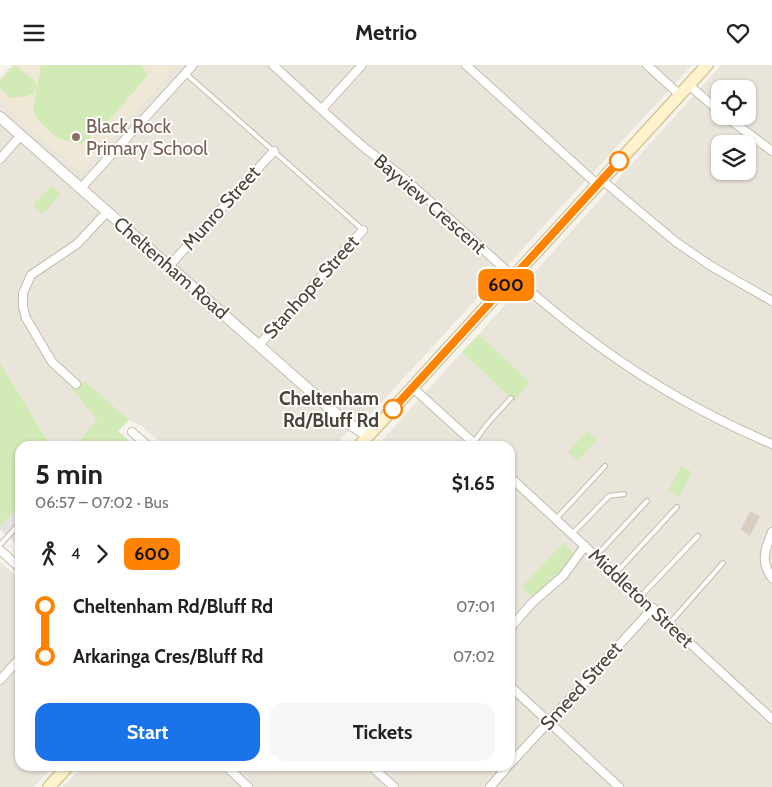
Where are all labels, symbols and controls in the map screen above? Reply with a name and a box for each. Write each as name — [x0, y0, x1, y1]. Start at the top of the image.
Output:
icon: menu — [20, 19, 48, 47]
text: Metrio — [355, 19, 417, 46]
icon: heart — [724, 19, 752, 47]
map controls — [711, 80, 756, 180]
button: locate — [711, 80, 756, 125]
place label: Black Rock Primary School — [86, 115, 208, 160]
marker: Black Rock Primary School — [70, 131, 82, 143]
button: layers — [711, 135, 756, 180]
street label: Bayview Crescent — [369, 149, 491, 259]
unlabelled marker — [609, 151, 629, 171]
street label: Munro Street — [177, 161, 265, 255]
street label: Cheltenham Road — [109, 212, 233, 324]
street label: Stanhope Street — [259, 230, 364, 343]
line badge: 600 — [477, 269, 535, 301]
text: 600 — [488, 274, 524, 296]
place label: Cheltenham Rd/Bluff Rd — [279, 387, 379, 432]
marker: Cheltenham Rd/Bluff Rd — [383, 399, 403, 419]
text: 5 min — [35, 457, 103, 491]
text: $1.65 — [452, 472, 495, 495]
text: 06:57 – 07:02 · Bus — [35, 493, 169, 512]
icon: walk — [35, 540, 63, 568]
icon: forward — [88, 540, 116, 568]
text: 600 — [134, 543, 170, 565]
text: 4 — [71, 544, 80, 563]
street label: Middleton Street — [584, 544, 699, 653]
text: Cheltenham Rd/Bluff Rd — [73, 595, 273, 618]
text: 07:01 — [456, 597, 495, 616]
street label: Smeed Street — [535, 637, 627, 735]
text: Arkaringa Cres/Bluff Rd — [73, 645, 263, 668]
text: 07:02 — [453, 647, 495, 666]
button: Start — [35, 703, 260, 761]
button: Tickets — [270, 703, 495, 761]

